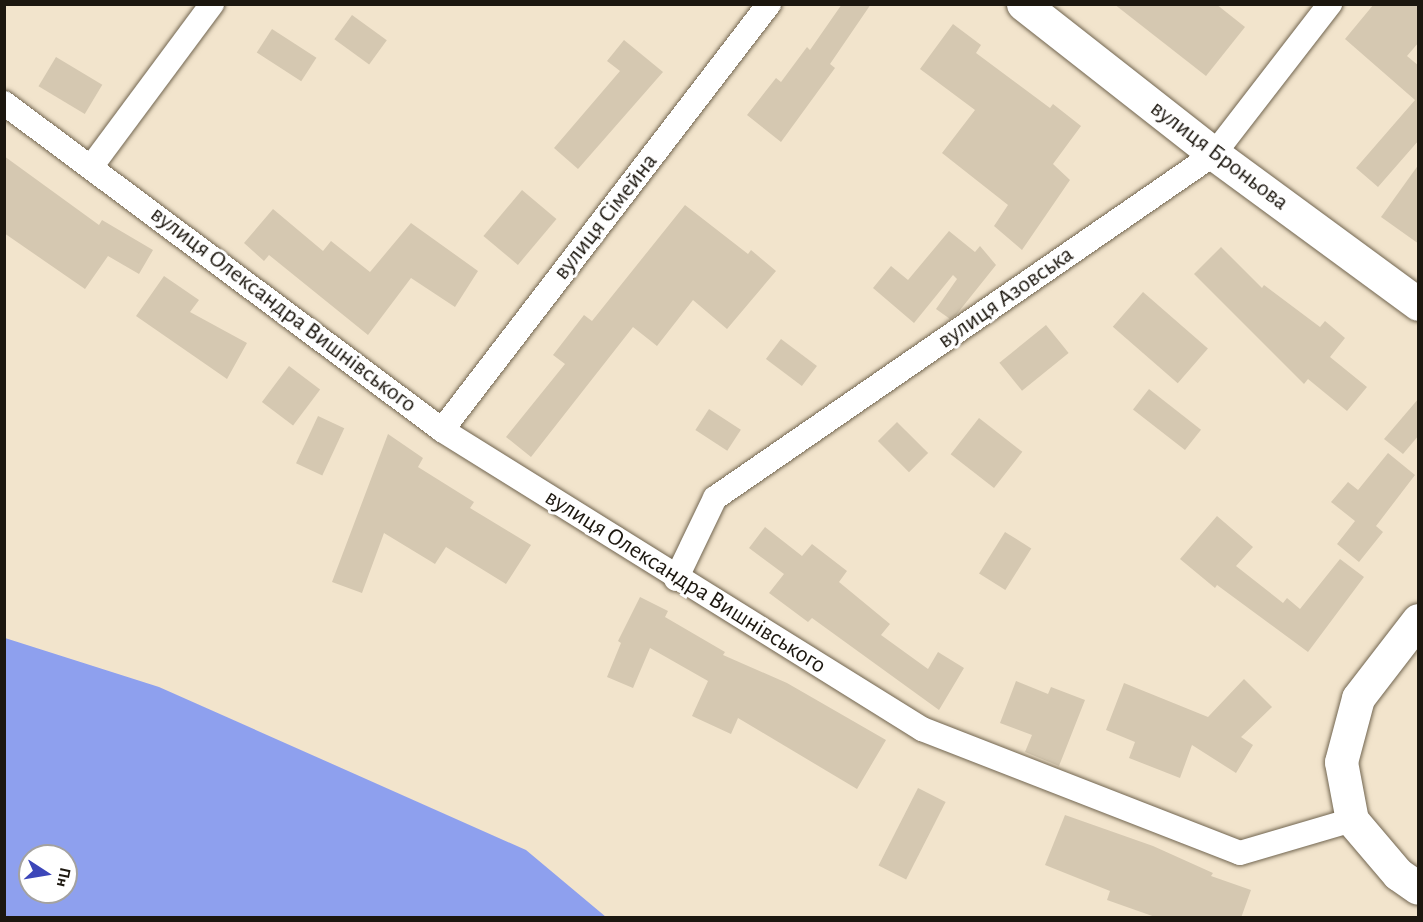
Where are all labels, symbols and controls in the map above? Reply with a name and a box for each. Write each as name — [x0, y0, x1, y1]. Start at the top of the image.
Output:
street label: вулиця Броньова — [1144, 95, 1294, 217]
street label: вулиця Сімейна — [548, 148, 664, 286]
street label: вулиця Олександра Вишнівського — [144, 200, 422, 420]
street label: вулиця Азовська — [932, 241, 1080, 355]
street label: вулиця Олександра Вишнівського — [539, 483, 831, 681]
north arrow — [18, 844, 78, 904]
text: Пн — [54, 866, 74, 889]

